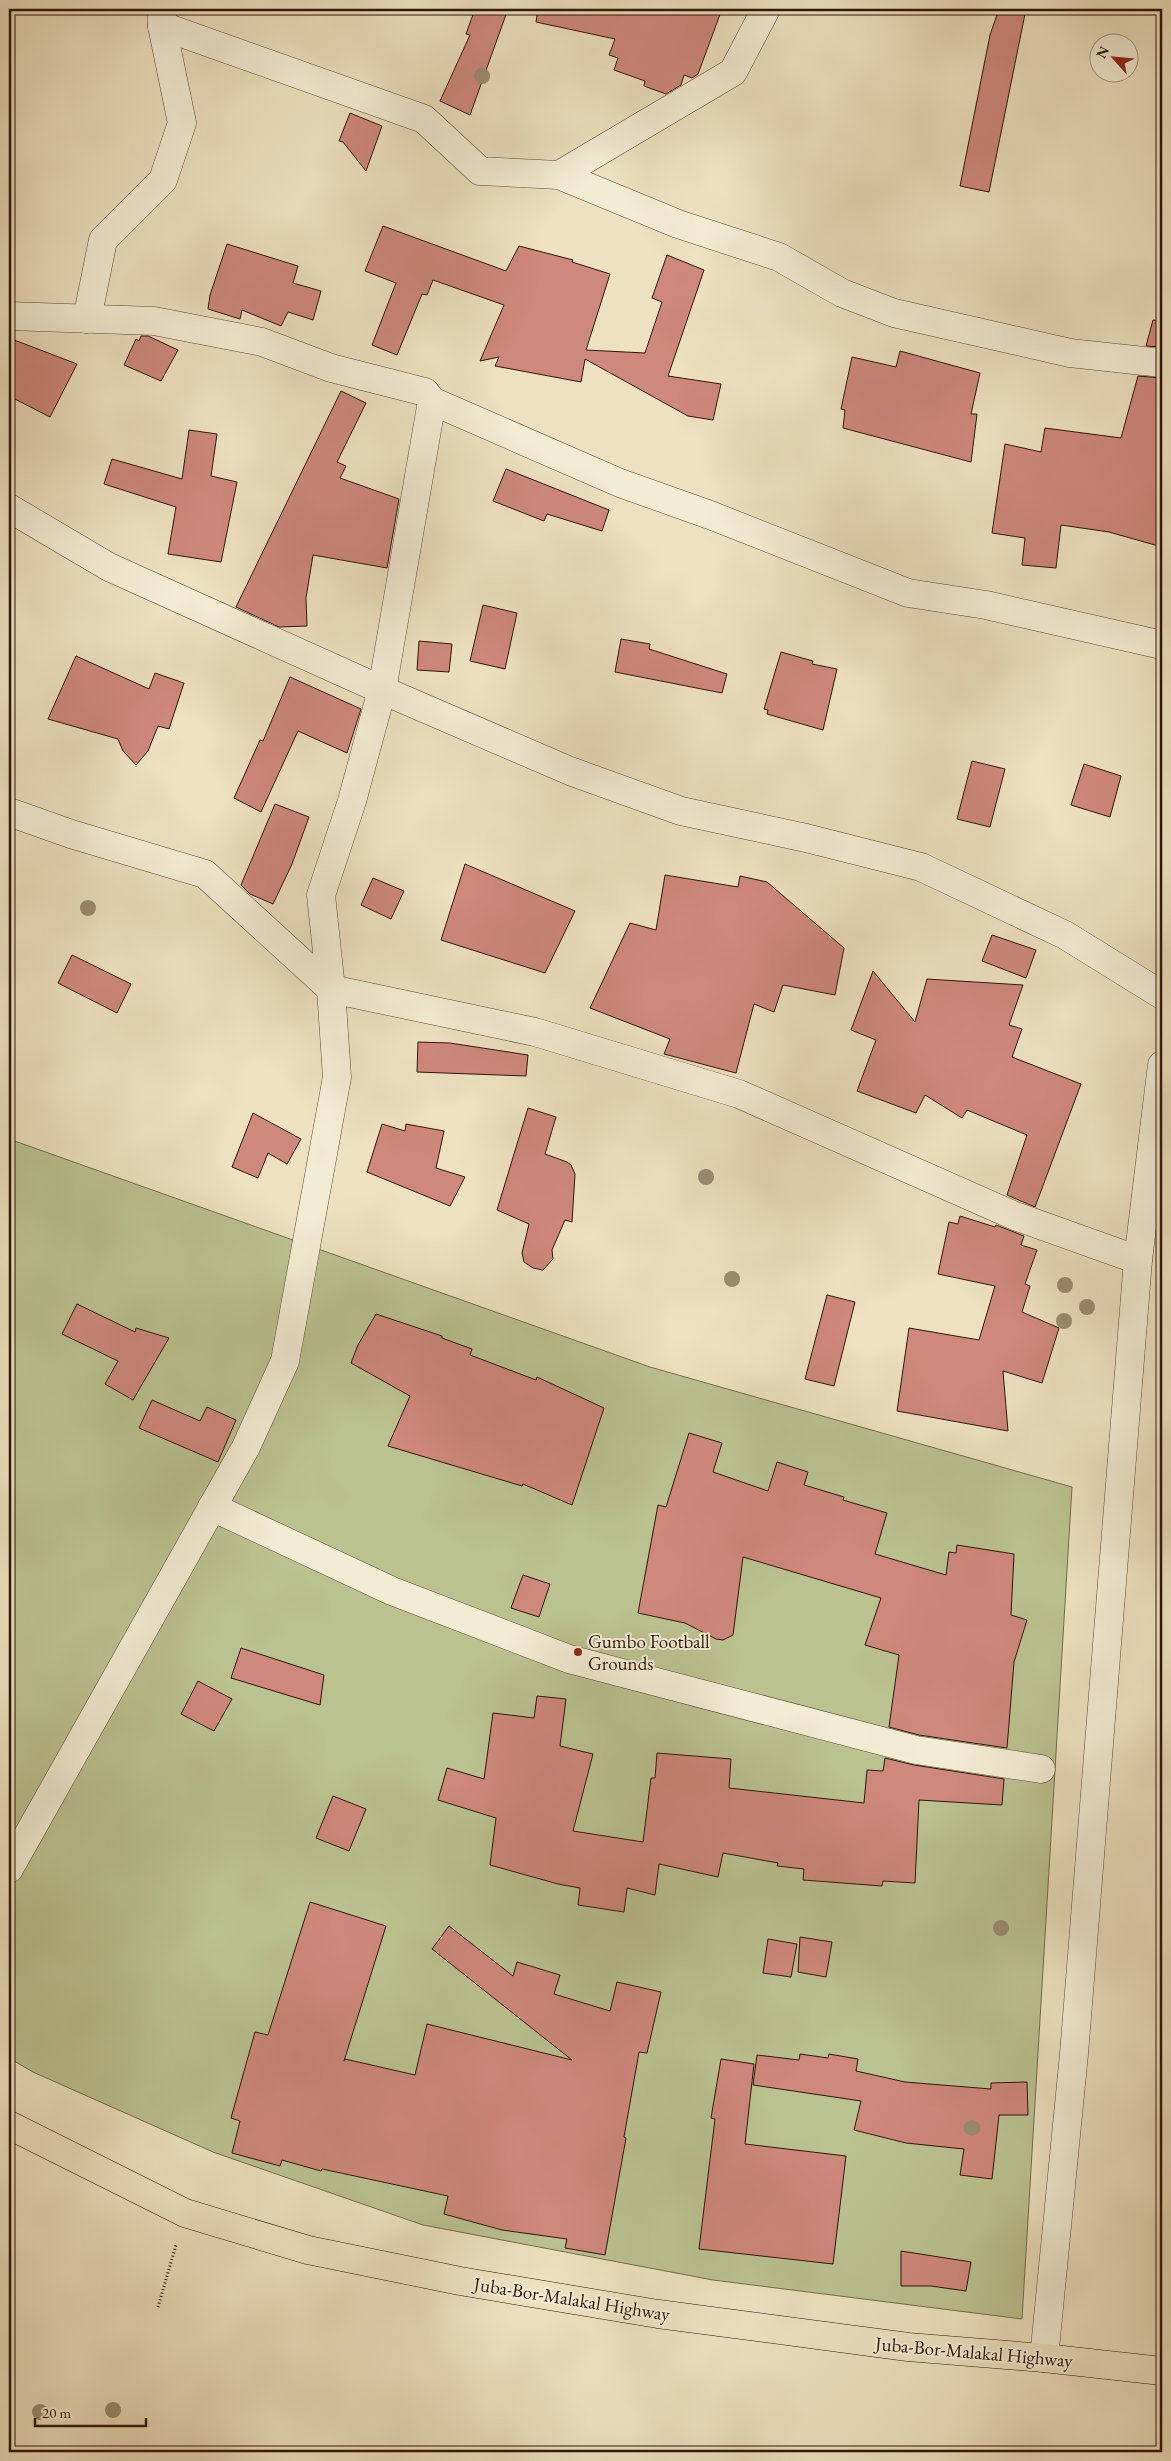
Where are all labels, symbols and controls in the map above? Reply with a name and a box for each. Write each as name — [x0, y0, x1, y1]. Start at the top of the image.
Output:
north arrow — [1088, 32, 1138, 82]
text: N — [1092, 42, 1113, 61]
place label: Gumbo Football Grounds — [588, 1629, 710, 1676]
marker: Gumbo Football Grounds — [572, 1646, 584, 1658]
street label: Juba-Bor-Malakal Highway — [470, 2271, 672, 2327]
street label: Juba-Bor-Malakal Highway — [872, 2331, 1074, 2373]
scale bar — [35, 2396, 146, 2428]
text: 20 m — [42, 2403, 71, 2422]

